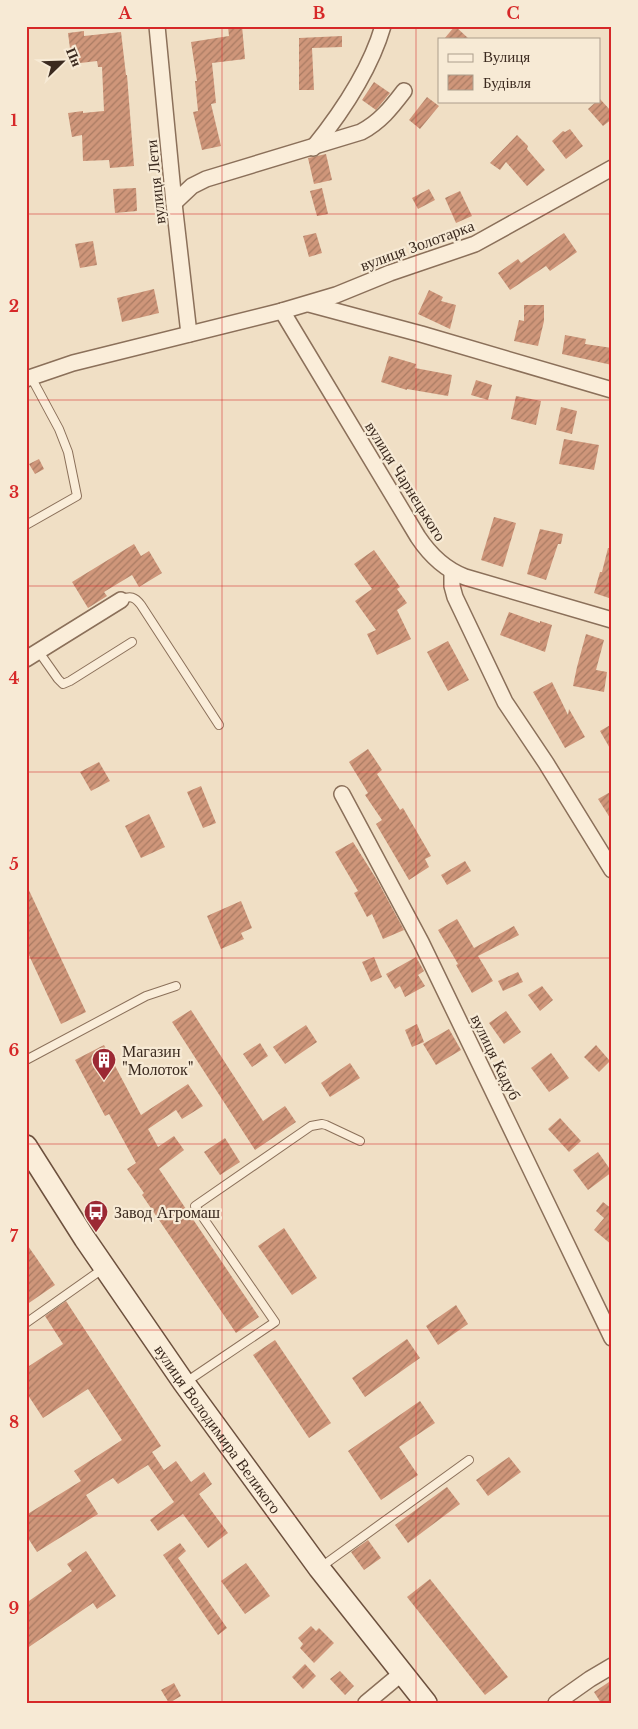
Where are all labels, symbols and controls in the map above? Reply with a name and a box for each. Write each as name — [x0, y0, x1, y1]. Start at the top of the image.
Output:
text: A — [118, 3, 133, 23]
text: B — [313, 3, 326, 23]
text: C — [506, 3, 520, 23]
north arrow — [38, 38, 88, 88]
legend — [438, 38, 600, 102]
text: Пн — [62, 45, 86, 69]
text: Вулиця — [483, 47, 530, 66]
text: Будівля — [483, 73, 531, 92]
text: 1 — [11, 110, 18, 130]
street label: вулиця Лети — [141, 138, 169, 225]
street label: вулиця Золотарка — [357, 215, 477, 275]
text: 2 — [9, 296, 19, 316]
street label: вулиця Чарнецького — [361, 417, 451, 545]
text: 3 — [9, 482, 19, 502]
text: 4 — [9, 668, 19, 688]
text: 5 — [9, 854, 19, 874]
street label: вулиця Кадуб — [467, 1011, 525, 1103]
text: 6 — [9, 1040, 20, 1060]
place label: Магазин "Молоток" — [122, 1041, 194, 1079]
building icon: Магазин "Молоток" — [91, 1047, 117, 1081]
bus stop icon: Завод Агромаш — [83, 1199, 109, 1233]
place label: Завод Агромаш — [114, 1202, 221, 1222]
text: 7 — [10, 1226, 19, 1246]
street label: вулиця Володимира Великого — [150, 1340, 286, 1517]
text: 8 — [9, 1412, 19, 1432]
text: 9 — [9, 1598, 20, 1618]

